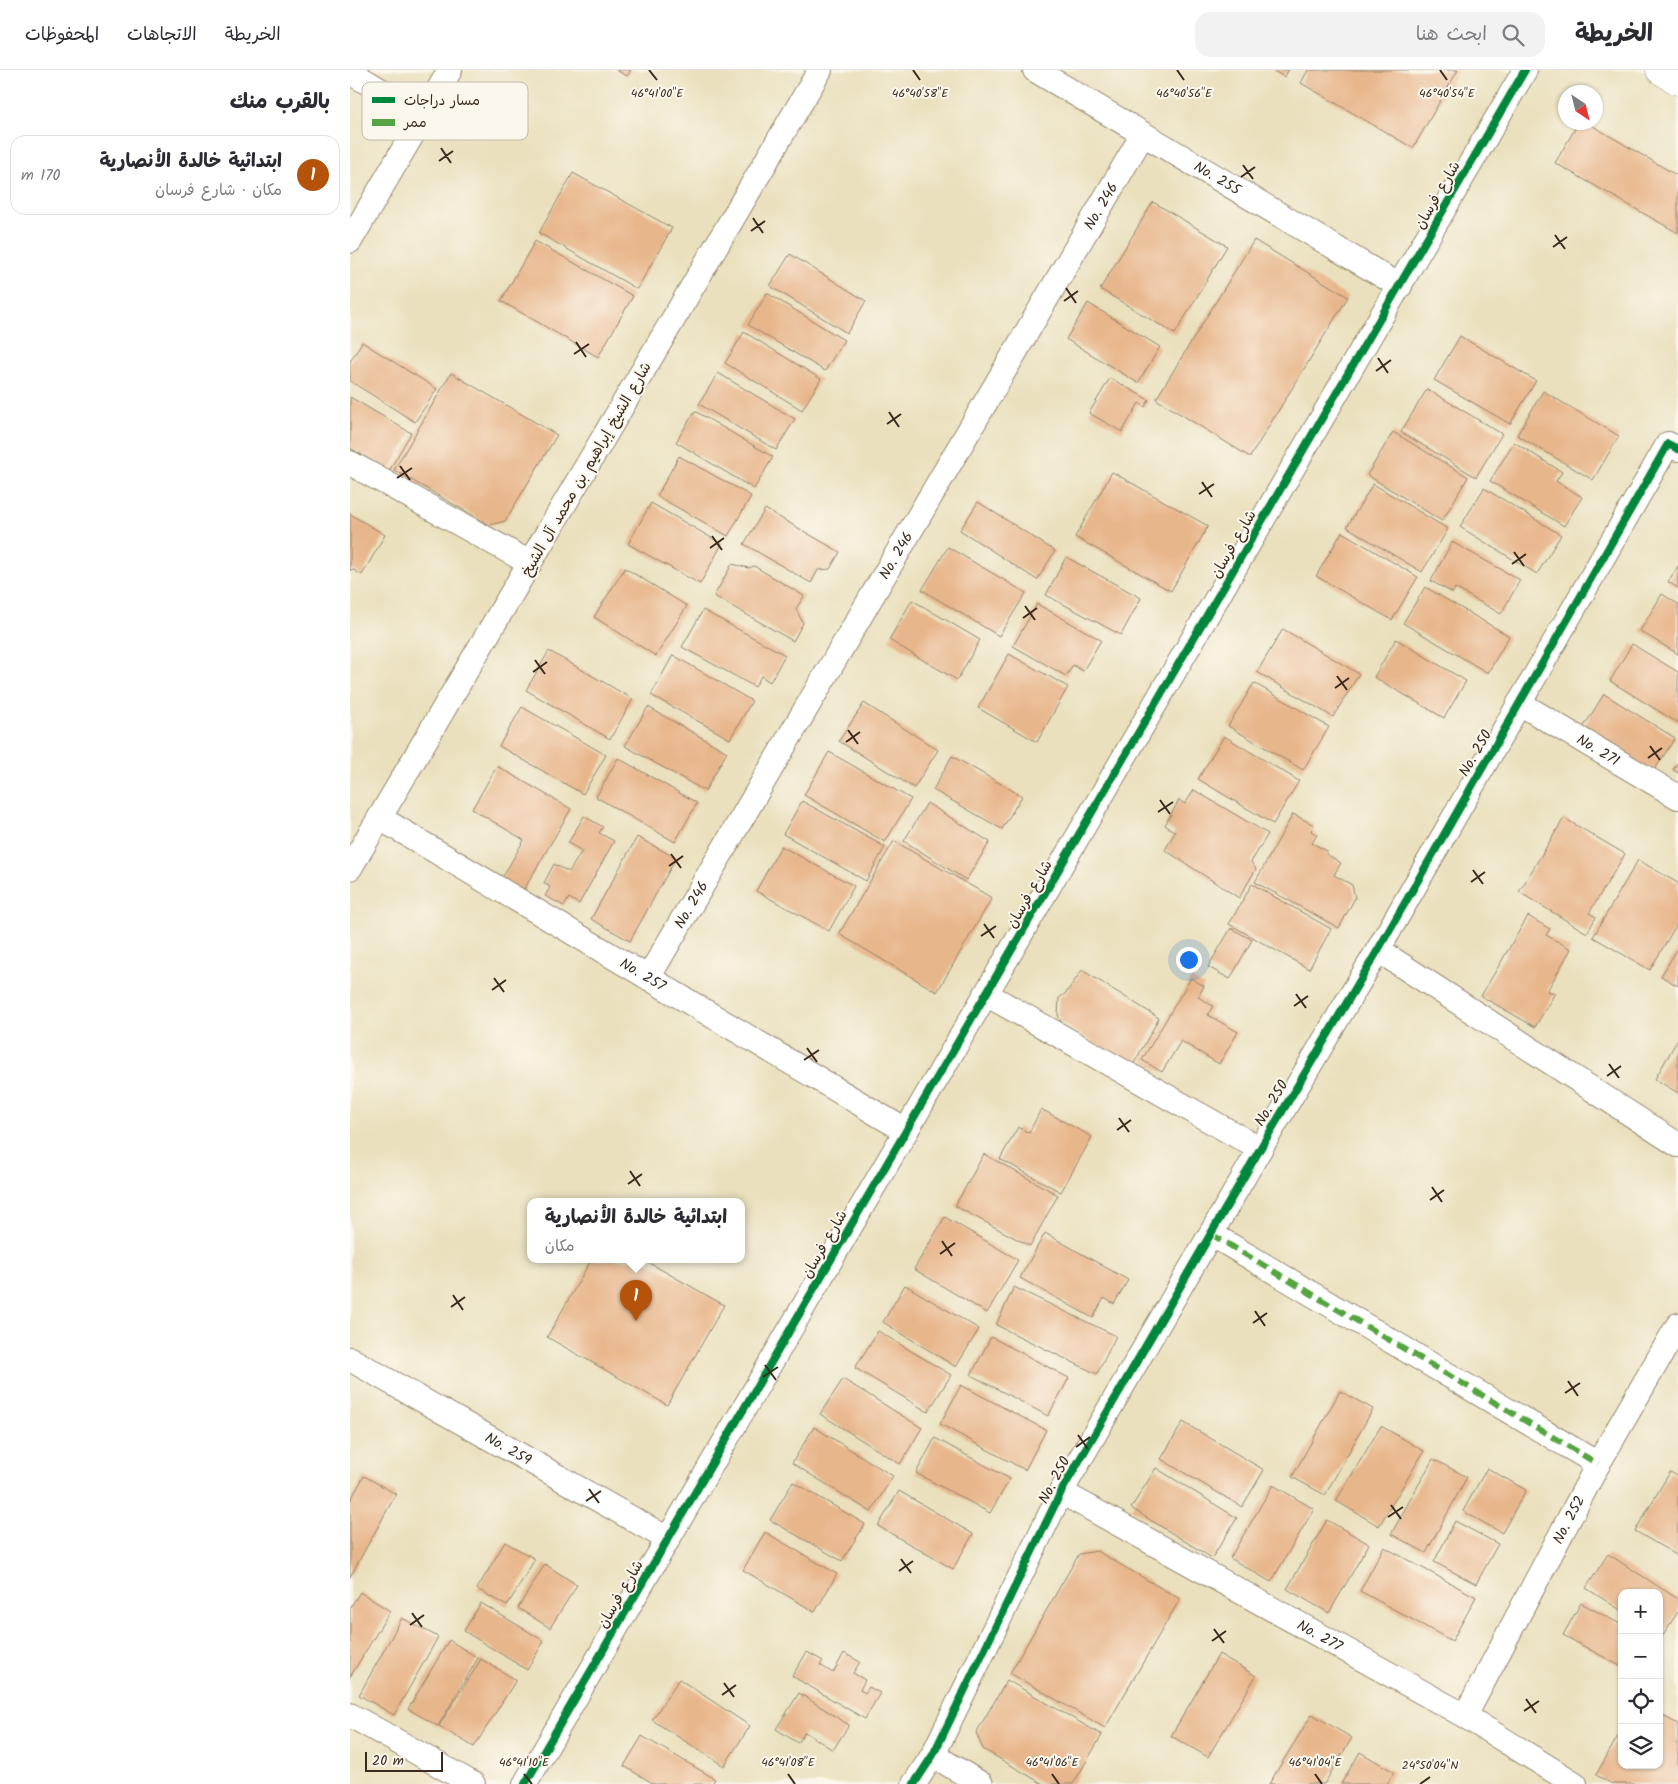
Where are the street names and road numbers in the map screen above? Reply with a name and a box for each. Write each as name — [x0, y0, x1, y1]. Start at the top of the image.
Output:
street label: No. 255 — [1189, 155, 1246, 203]
street label: شارع فرسان — [1409, 157, 1467, 234]
street label: No. 246 — [1078, 178, 1125, 235]
street label: شارع الشيخ إبراهيم بن محمد آل الشيخ — [515, 358, 658, 581]
street label: شارع فرسان — [1205, 506, 1263, 583]
street label: No. 246 — [873, 527, 920, 584]
street label: No. 250 — [1453, 725, 1499, 781]
street label: No. 271 — [1571, 728, 1624, 773]
street label: شارع فرسان — [1001, 856, 1059, 933]
street label: No. 246 — [668, 877, 715, 934]
street label: No. 257 — [615, 952, 671, 999]
street label: No. 250 — [1248, 1075, 1295, 1131]
street label: شارع فرسان — [796, 1206, 854, 1283]
street label: No. 259 — [480, 1427, 536, 1473]
street label: No. 250 — [1032, 1452, 1078, 1509]
street label: No. 252 — [1547, 1492, 1592, 1549]
street label: شارع فرسان — [592, 1556, 650, 1633]
street label: No. 277 — [1292, 1614, 1348, 1659]

